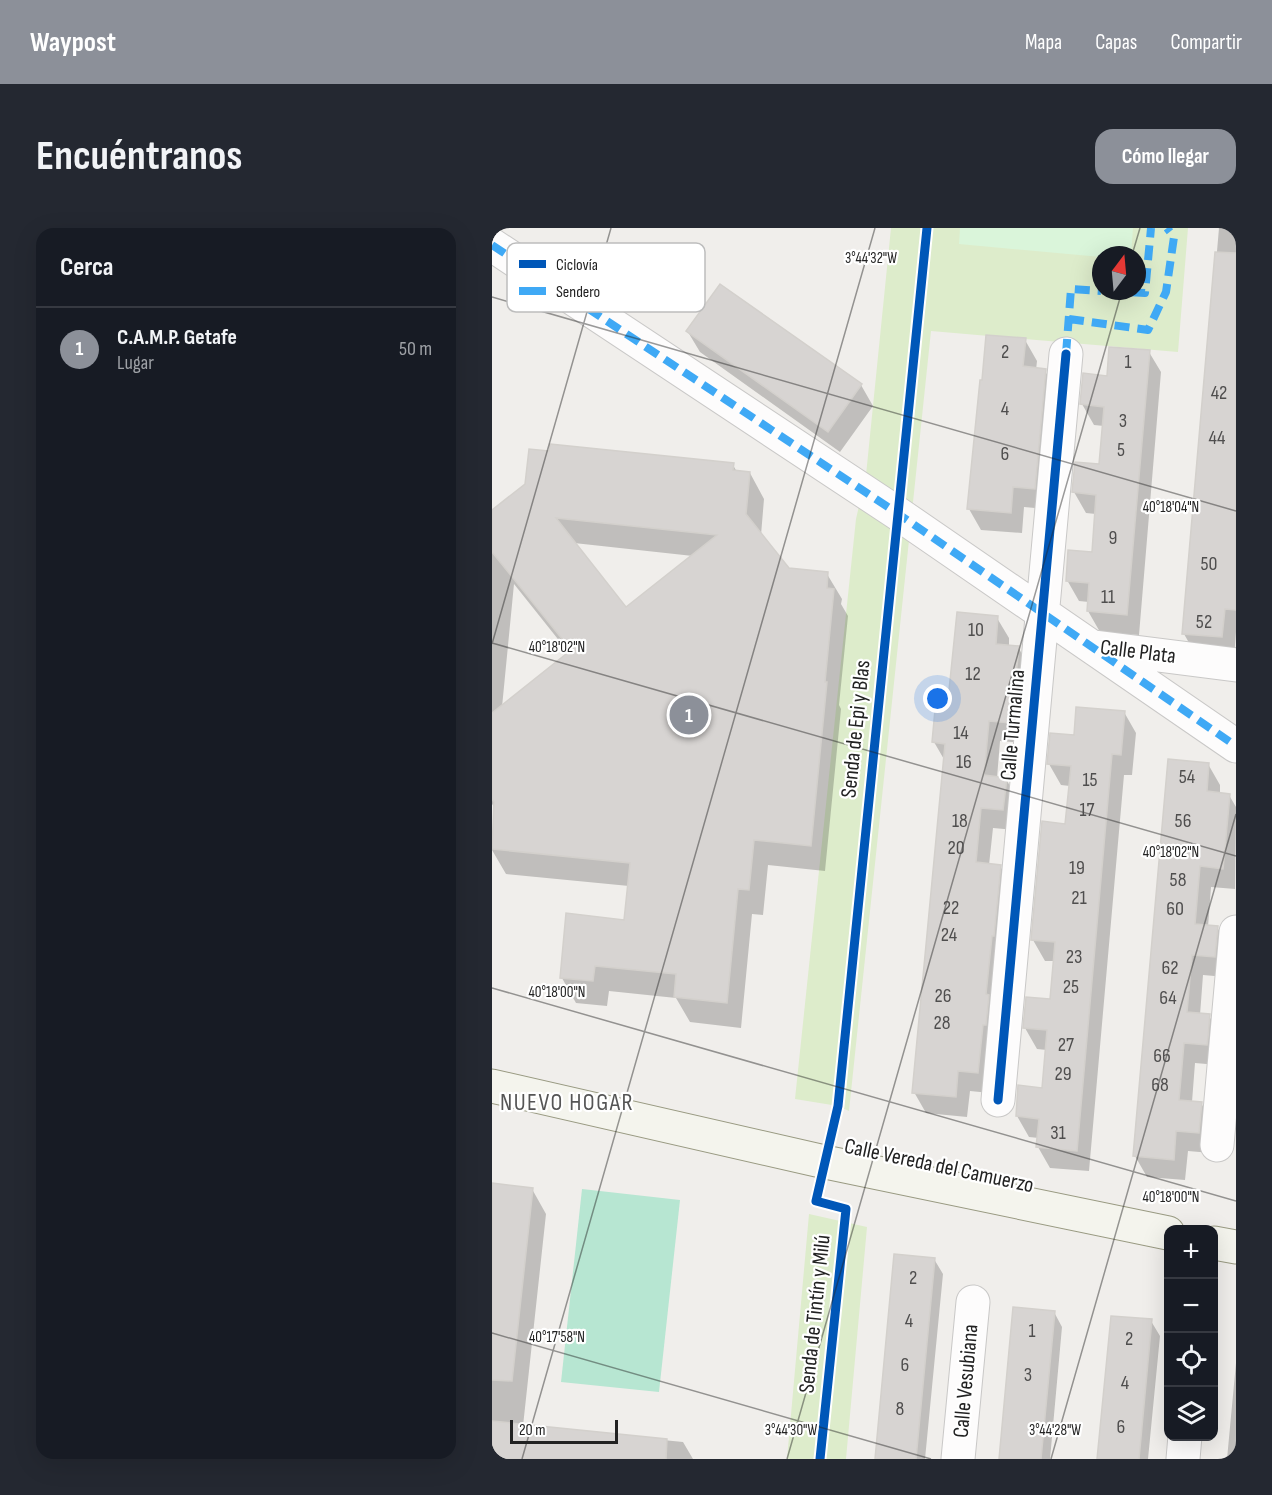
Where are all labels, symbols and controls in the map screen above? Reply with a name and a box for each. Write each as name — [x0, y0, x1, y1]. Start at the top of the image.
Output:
text: Waypost — [30, 26, 116, 59]
text: Mapa — [1025, 30, 1062, 55]
text: Capas — [1095, 30, 1137, 55]
text: Compartir — [1170, 30, 1242, 55]
button: Cómo llegar — [1095, 129, 1236, 184]
text: Encuéntranos — [36, 131, 242, 182]
legend — [507, 243, 705, 312]
north arrow — [1092, 246, 1146, 300]
text: 3°44'32"W — [845, 249, 897, 268]
text: Cerca — [60, 252, 113, 283]
text: Ciclovía — [556, 256, 598, 275]
text: Sendero — [556, 283, 600, 302]
text: C.A.M.P. Getafe — [117, 324, 237, 351]
text: 1 — [76, 337, 83, 361]
text: 50 m — [399, 337, 432, 361]
house number: 2 — [1001, 340, 1009, 364]
house number: 1 — [1125, 350, 1132, 374]
text: Lugar — [117, 351, 154, 375]
house number: 42 — [1211, 381, 1227, 405]
house number: 4 — [1001, 397, 1009, 421]
house number: 3 — [1119, 409, 1127, 433]
house number: 44 — [1209, 426, 1225, 450]
house number: 5 — [1117, 438, 1125, 462]
house number: 6 — [1001, 442, 1009, 466]
text: 40°18'04"N — [1143, 498, 1199, 517]
house number: 9 — [1109, 526, 1117, 550]
house number: 50 — [1201, 552, 1217, 576]
house number: 11 — [1101, 585, 1115, 609]
house number: 52 — [1196, 610, 1212, 634]
house number: 10 — [968, 618, 984, 642]
street label: Calle Plata — [1099, 634, 1177, 670]
text: 40°18'02"N — [529, 638, 585, 657]
street label: Senda de Epi y Blas — [835, 659, 877, 799]
house number: 12 — [965, 662, 981, 686]
street label: Calle Turmalina — [995, 668, 1031, 782]
your location — [923, 684, 952, 713]
pin: 1 — [670, 692, 708, 738]
house number: 14 — [953, 721, 969, 745]
house number: 16 — [956, 750, 972, 774]
house number: 54 — [1179, 765, 1195, 789]
house number: 15 — [1082, 768, 1098, 792]
house number: 17 — [1080, 798, 1094, 822]
house number: 18 — [952, 809, 968, 833]
house number: 56 — [1175, 809, 1191, 833]
house number: 20 — [947, 836, 965, 860]
text: 40°18'02"N — [1143, 843, 1199, 862]
house number: 19 — [1069, 856, 1085, 880]
house number: 58 — [1170, 868, 1186, 892]
house number: 21 — [1071, 886, 1087, 910]
house number: 22 — [943, 896, 959, 920]
house number: 60 — [1166, 897, 1184, 921]
house number: 24 — [941, 923, 957, 947]
house number: 23 — [1066, 945, 1082, 969]
house number: 62 — [1161, 956, 1179, 980]
house number: 25 — [1063, 975, 1079, 999]
text: 40°18'00"N — [529, 983, 585, 1002]
house number: 26 — [935, 984, 952, 1008]
house number: 64 — [1159, 986, 1177, 1010]
house number: 28 — [934, 1011, 951, 1035]
house number: 27 — [1058, 1033, 1074, 1057]
house number: 66 — [1153, 1044, 1171, 1068]
house number: 29 — [1054, 1062, 1072, 1086]
house number: 68 — [1151, 1073, 1169, 1097]
district label: NUEVO HOGAR — [500, 1088, 634, 1117]
house number: 31 — [1050, 1121, 1066, 1145]
street label: Calle Vereda del Camuerzo — [842, 1133, 1036, 1199]
text: 40°18'00"N — [1143, 1188, 1199, 1207]
map controls — [1164, 1225, 1218, 1441]
button: + — [1164, 1225, 1218, 1279]
street label: Senda de Tintín y Milú — [793, 1233, 837, 1395]
house number: 2 — [909, 1266, 917, 1290]
button: − — [1164, 1279, 1218, 1333]
house number: 4 — [905, 1309, 913, 1333]
house number: 1 — [1029, 1319, 1036, 1343]
street label: Calle Vesubiana — [948, 1323, 984, 1439]
house number: 2 — [1125, 1327, 1133, 1351]
text: 40°17'58"N — [529, 1328, 585, 1347]
button: locate — [1164, 1333, 1218, 1387]
house number: 6 — [901, 1353, 909, 1377]
house number: 3 — [1024, 1363, 1032, 1387]
house number: 4 — [1121, 1371, 1129, 1395]
button: layers — [1164, 1387, 1218, 1441]
house number: 8 — [896, 1397, 904, 1421]
house number: 6 — [1117, 1415, 1125, 1439]
scale bar — [510, 1417, 618, 1444]
text: 20 m — [519, 1421, 546, 1440]
text: 3°44'30"W — [765, 1421, 817, 1440]
text: 3°44'28"W — [1029, 1421, 1081, 1440]

